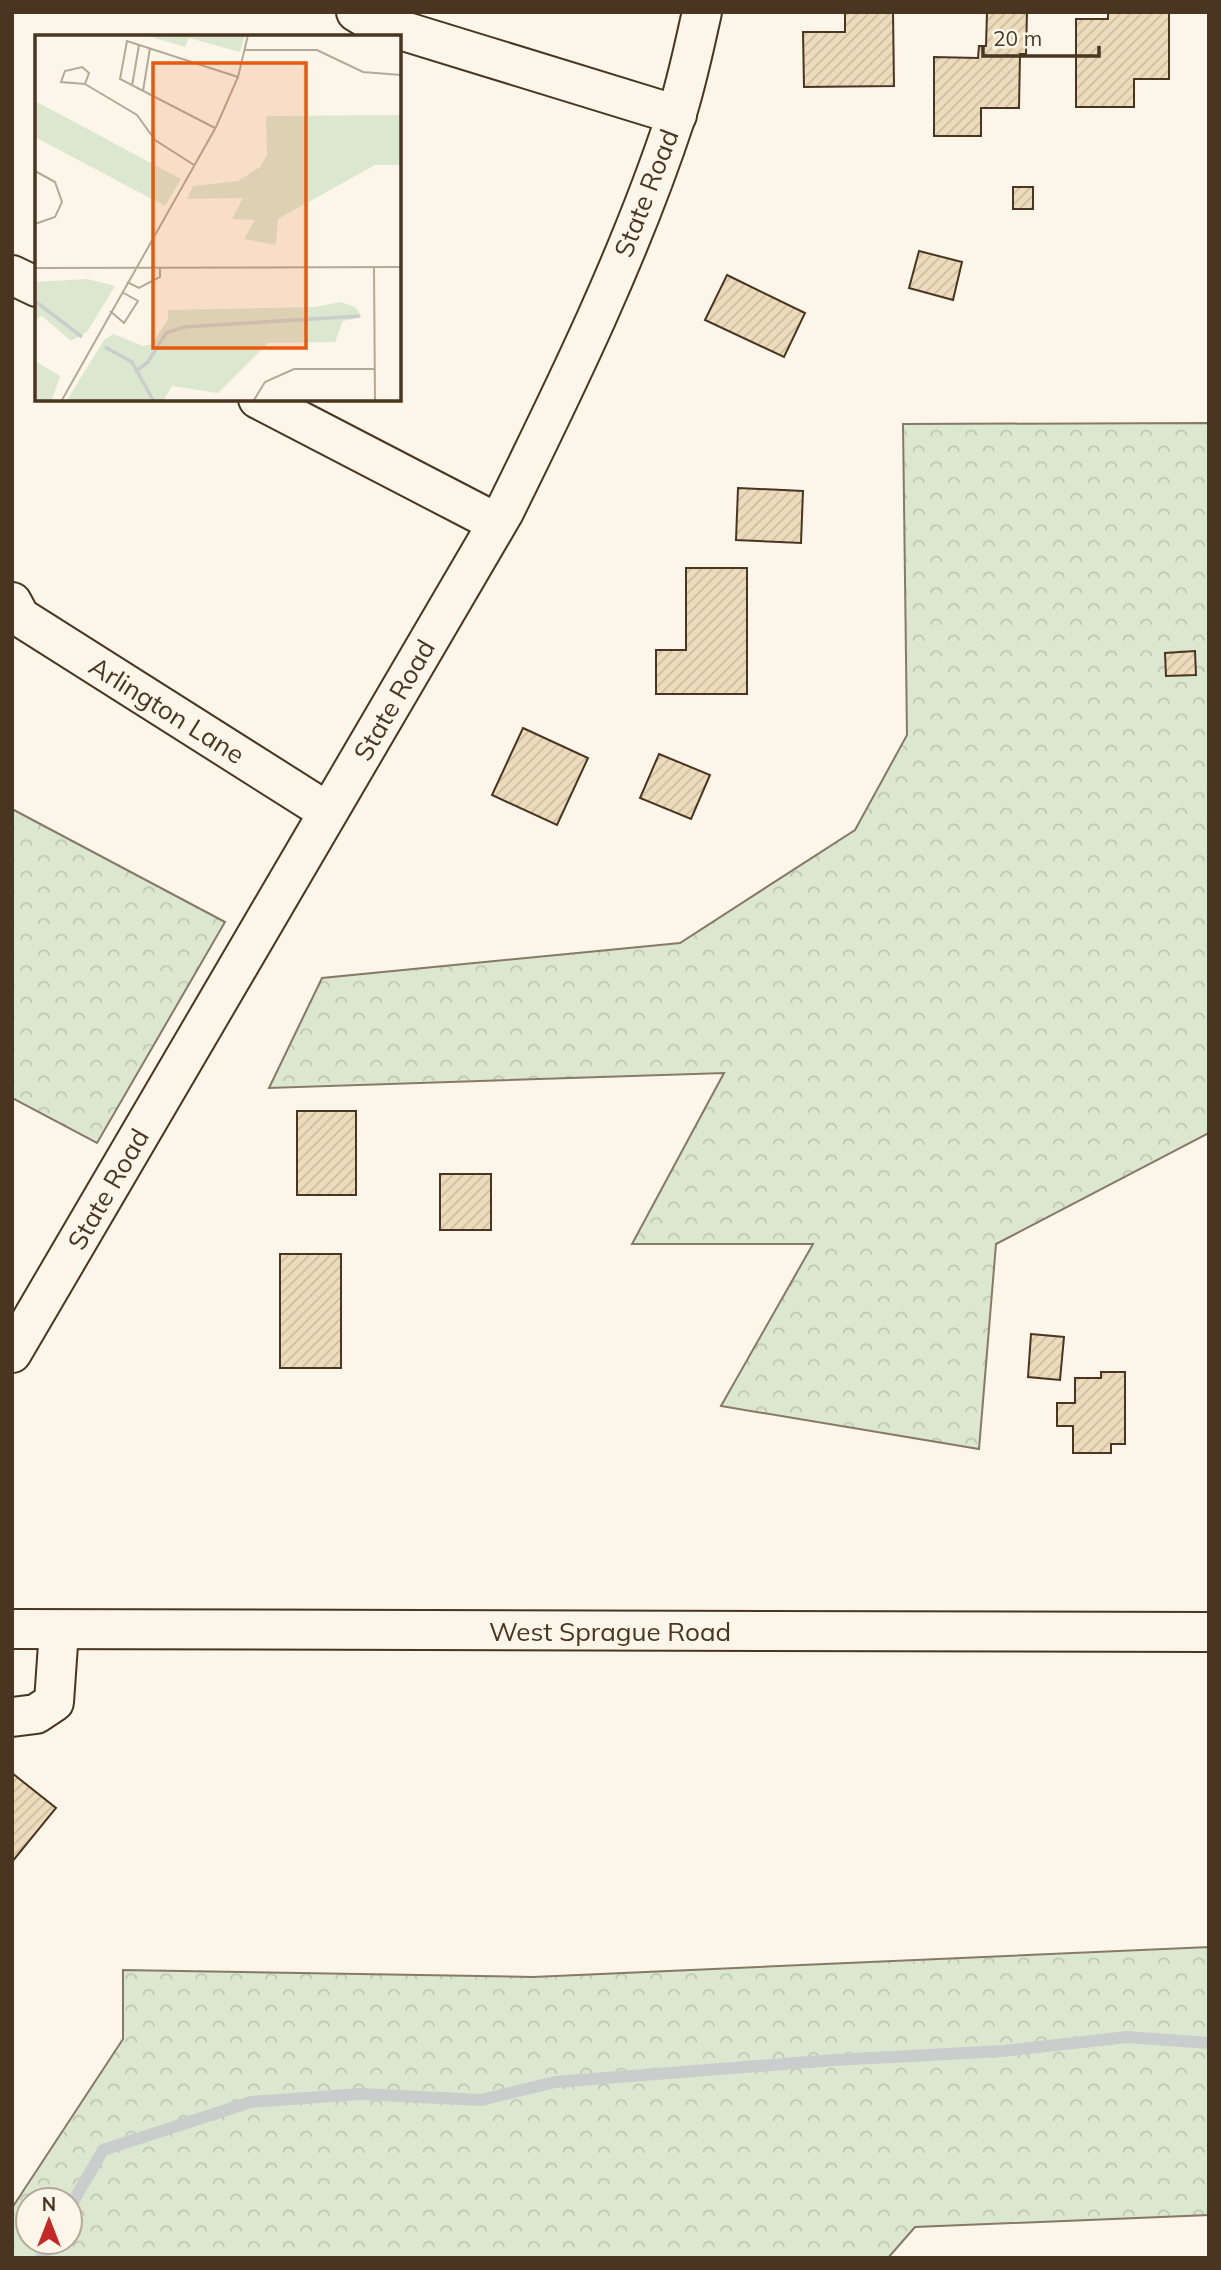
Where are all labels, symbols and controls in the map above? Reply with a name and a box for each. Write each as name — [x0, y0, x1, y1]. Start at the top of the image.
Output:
scale bar — [983, 14, 1098, 58]
text: 20 m — [993, 25, 1042, 51]
inset map — [35, 35, 401, 401]
street label: State Road — [606, 124, 686, 262]
street label: State Road — [346, 634, 442, 766]
street label: Arlington Lane — [83, 649, 251, 771]
street label: State Road — [60, 1123, 156, 1255]
street label: West Sprague Road — [489, 1615, 731, 1648]
north arrow — [14, 2186, 84, 2256]
text: N — [42, 2192, 56, 2216]

